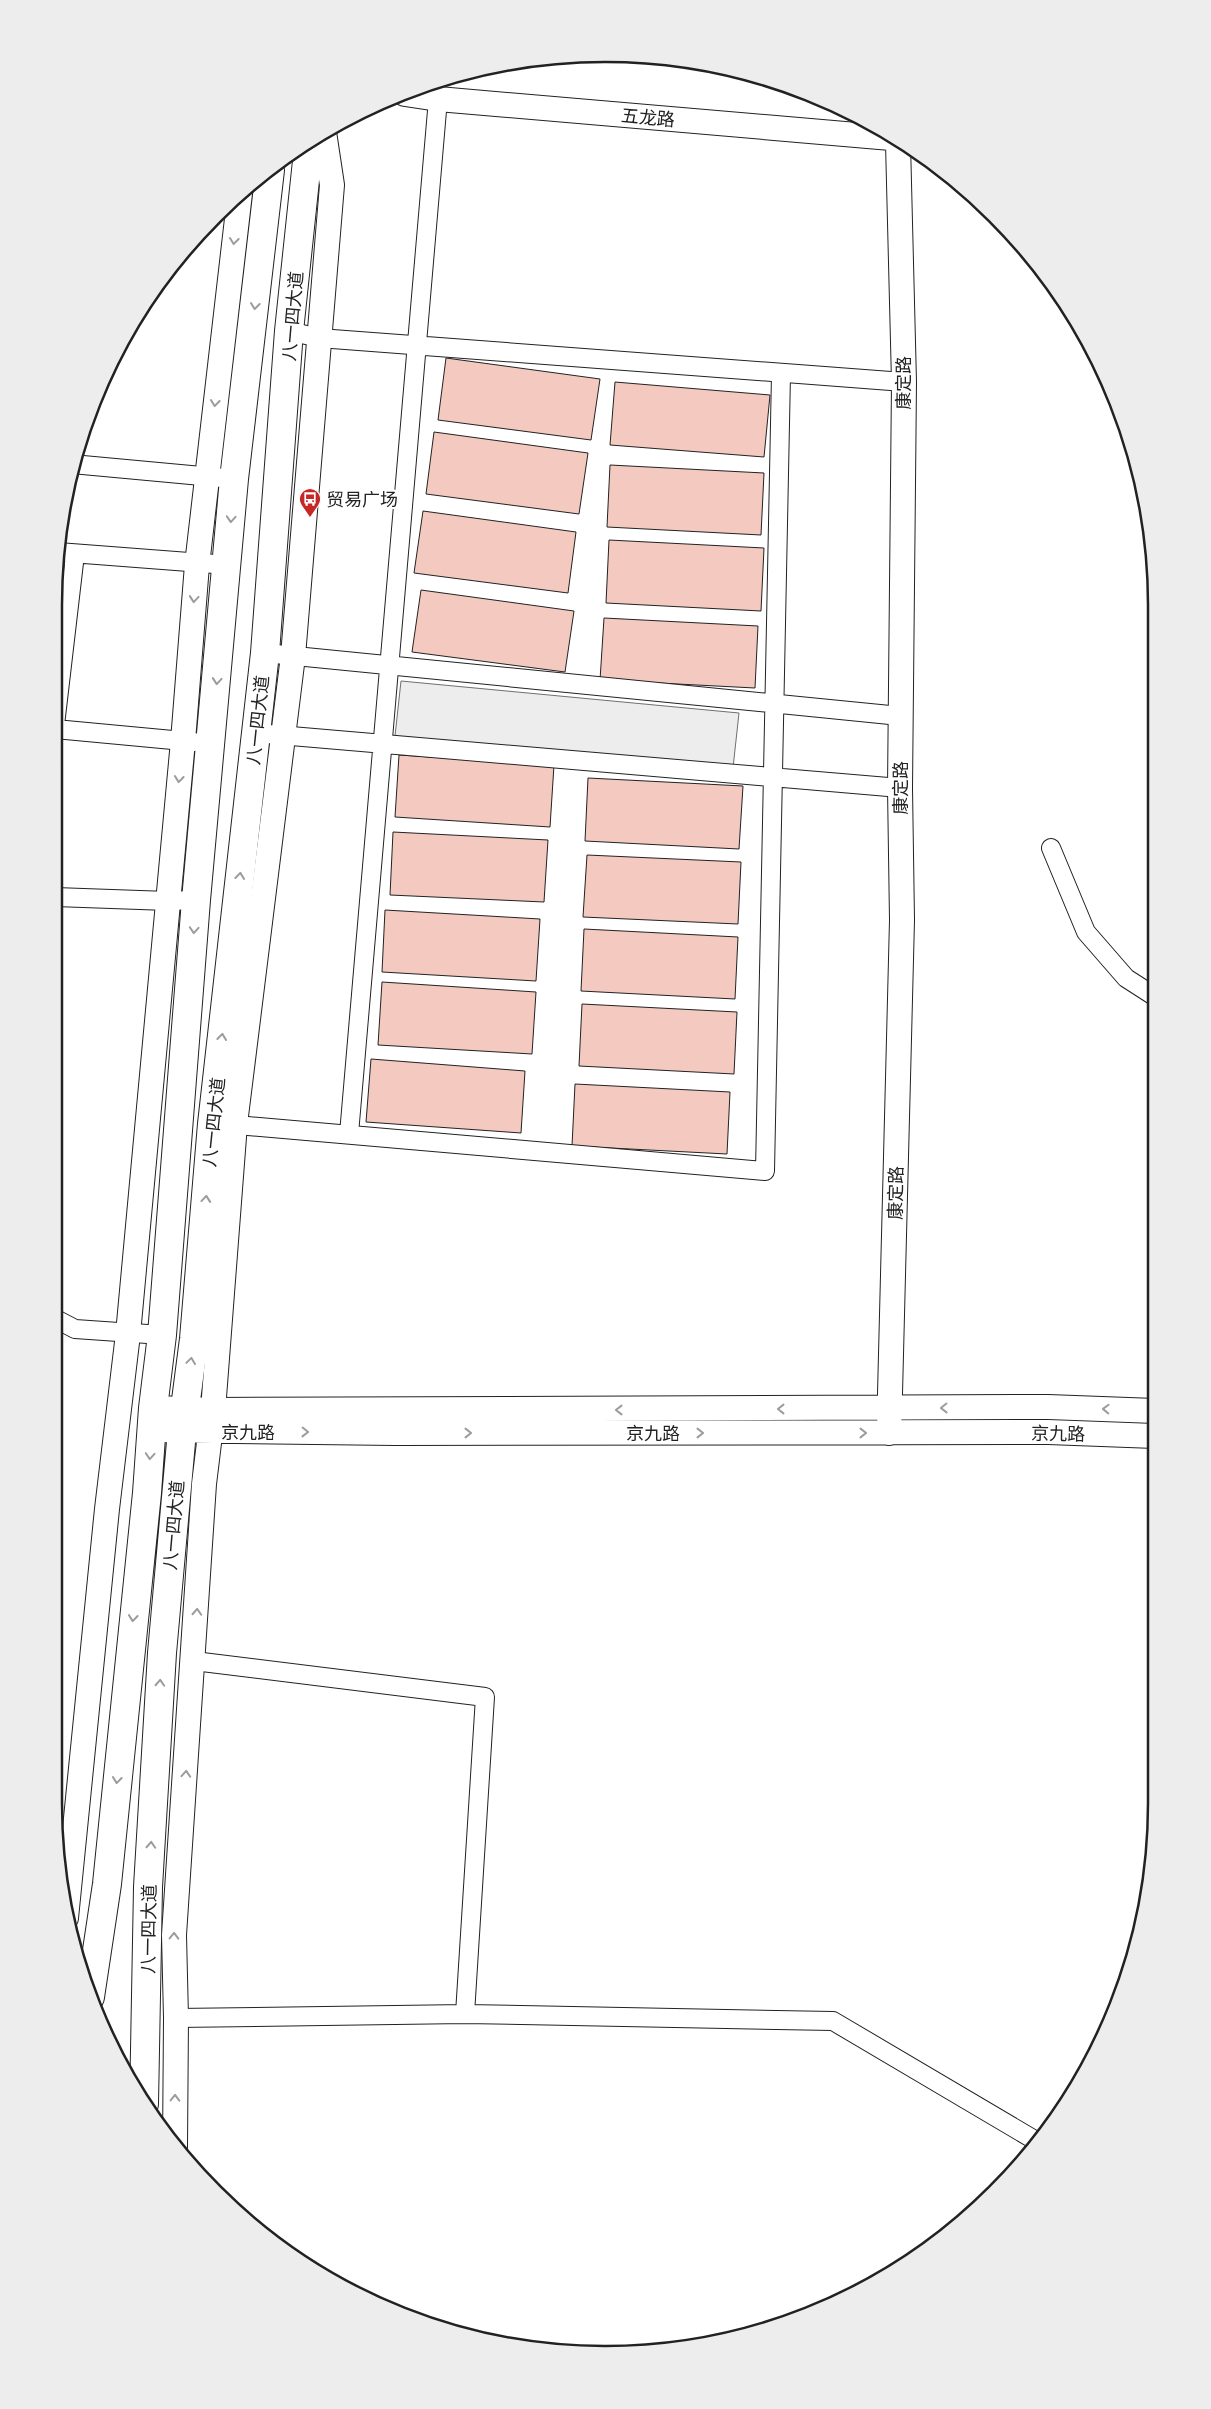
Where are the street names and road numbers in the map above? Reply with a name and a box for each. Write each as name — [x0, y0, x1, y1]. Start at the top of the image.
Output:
street label: 五龙路 — [620, 105, 676, 129]
street label: 八一四大道 — [278, 270, 306, 362]
street label: 康定路 — [893, 356, 913, 410]
street label: 八一四大道 — [242, 674, 272, 766]
street label: 康定路 — [890, 761, 910, 815]
street label: 八一四大道 — [198, 1076, 228, 1168]
street label: 康定路 — [885, 1166, 905, 1220]
street label: 京九路 — [221, 1422, 275, 1442]
street label: 京九路 — [626, 1423, 680, 1443]
street label: 京九路 — [1031, 1423, 1085, 1443]
street label: 八一四大道 — [159, 1479, 187, 1571]
street label: 八一四大道 — [137, 1884, 159, 1974]

